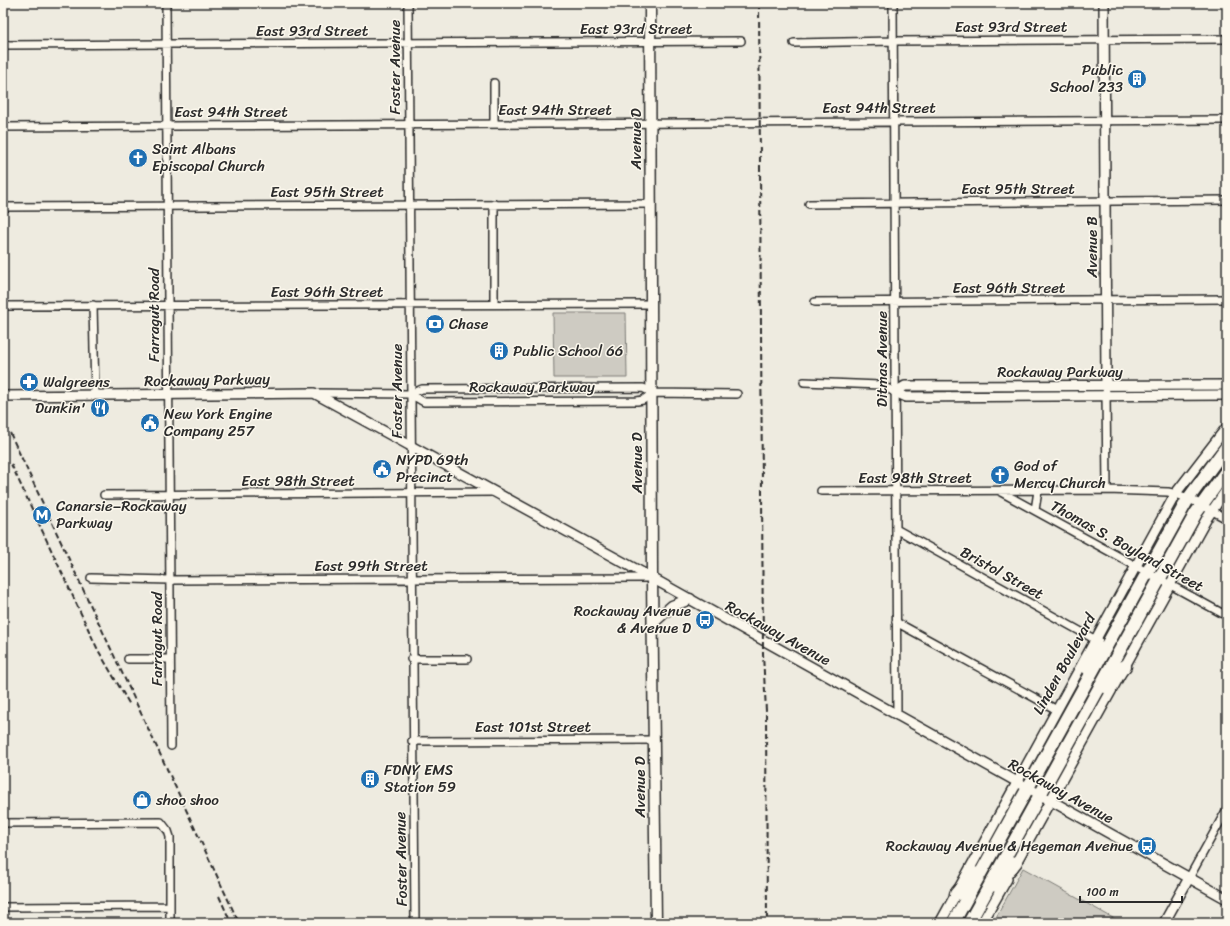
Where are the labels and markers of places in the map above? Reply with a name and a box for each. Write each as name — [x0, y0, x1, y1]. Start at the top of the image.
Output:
place label: Public School 233 — [1050, 57, 1124, 100]
building icon: Public School 233 — [1126, 68, 1148, 90]
place label: Saint Albans Episcopal Church — [152, 136, 265, 179]
church icon: Saint Albans Episcopal Church — [127, 147, 149, 169]
place label: Chase — [449, 311, 489, 337]
bank icon: Chase — [424, 313, 446, 335]
place label: Public School 66 — [513, 338, 623, 364]
building icon: Public School 66 — [488, 340, 510, 362]
place label: Walgreens — [43, 369, 110, 395]
pharmacy icon: Walgreens — [18, 371, 40, 393]
place label: Dunkin' — [35, 395, 86, 421]
restaurant icon: Dunkin' — [89, 397, 111, 419]
place label: New York Engine Company 257 — [164, 401, 273, 444]
public building icon: New York Engine Company 257 — [139, 412, 161, 434]
place label: NYPD 69th Precinct — [396, 447, 468, 490]
place label: God of Mercy Church — [1014, 453, 1106, 496]
public building icon: NYPD 69th Precinct — [371, 458, 393, 480]
church icon: God of Mercy Church — [989, 464, 1011, 486]
place label: Canarsie–Rockaway Parkway — [56, 493, 187, 536]
metro station icon: Canarsie–Rockaway Parkway — [31, 504, 53, 526]
place label: Rockaway Avenue & Avenue D — [574, 598, 691, 641]
bus stop icon: Rockaway Avenue & Avenue D — [694, 609, 716, 631]
place label: FDNY EMS Station 59 — [384, 757, 456, 800]
building icon: FDNY EMS Station 59 — [359, 768, 381, 790]
place label: shoo shoo — [155, 787, 219, 813]
shop icon: shoo shoo — [131, 789, 153, 811]
place label: Rockaway Avenue & Hegeman Avenue — [886, 833, 1133, 859]
bus stop icon: Rockaway Avenue & Hegeman Avenue — [1136, 835, 1158, 857]

